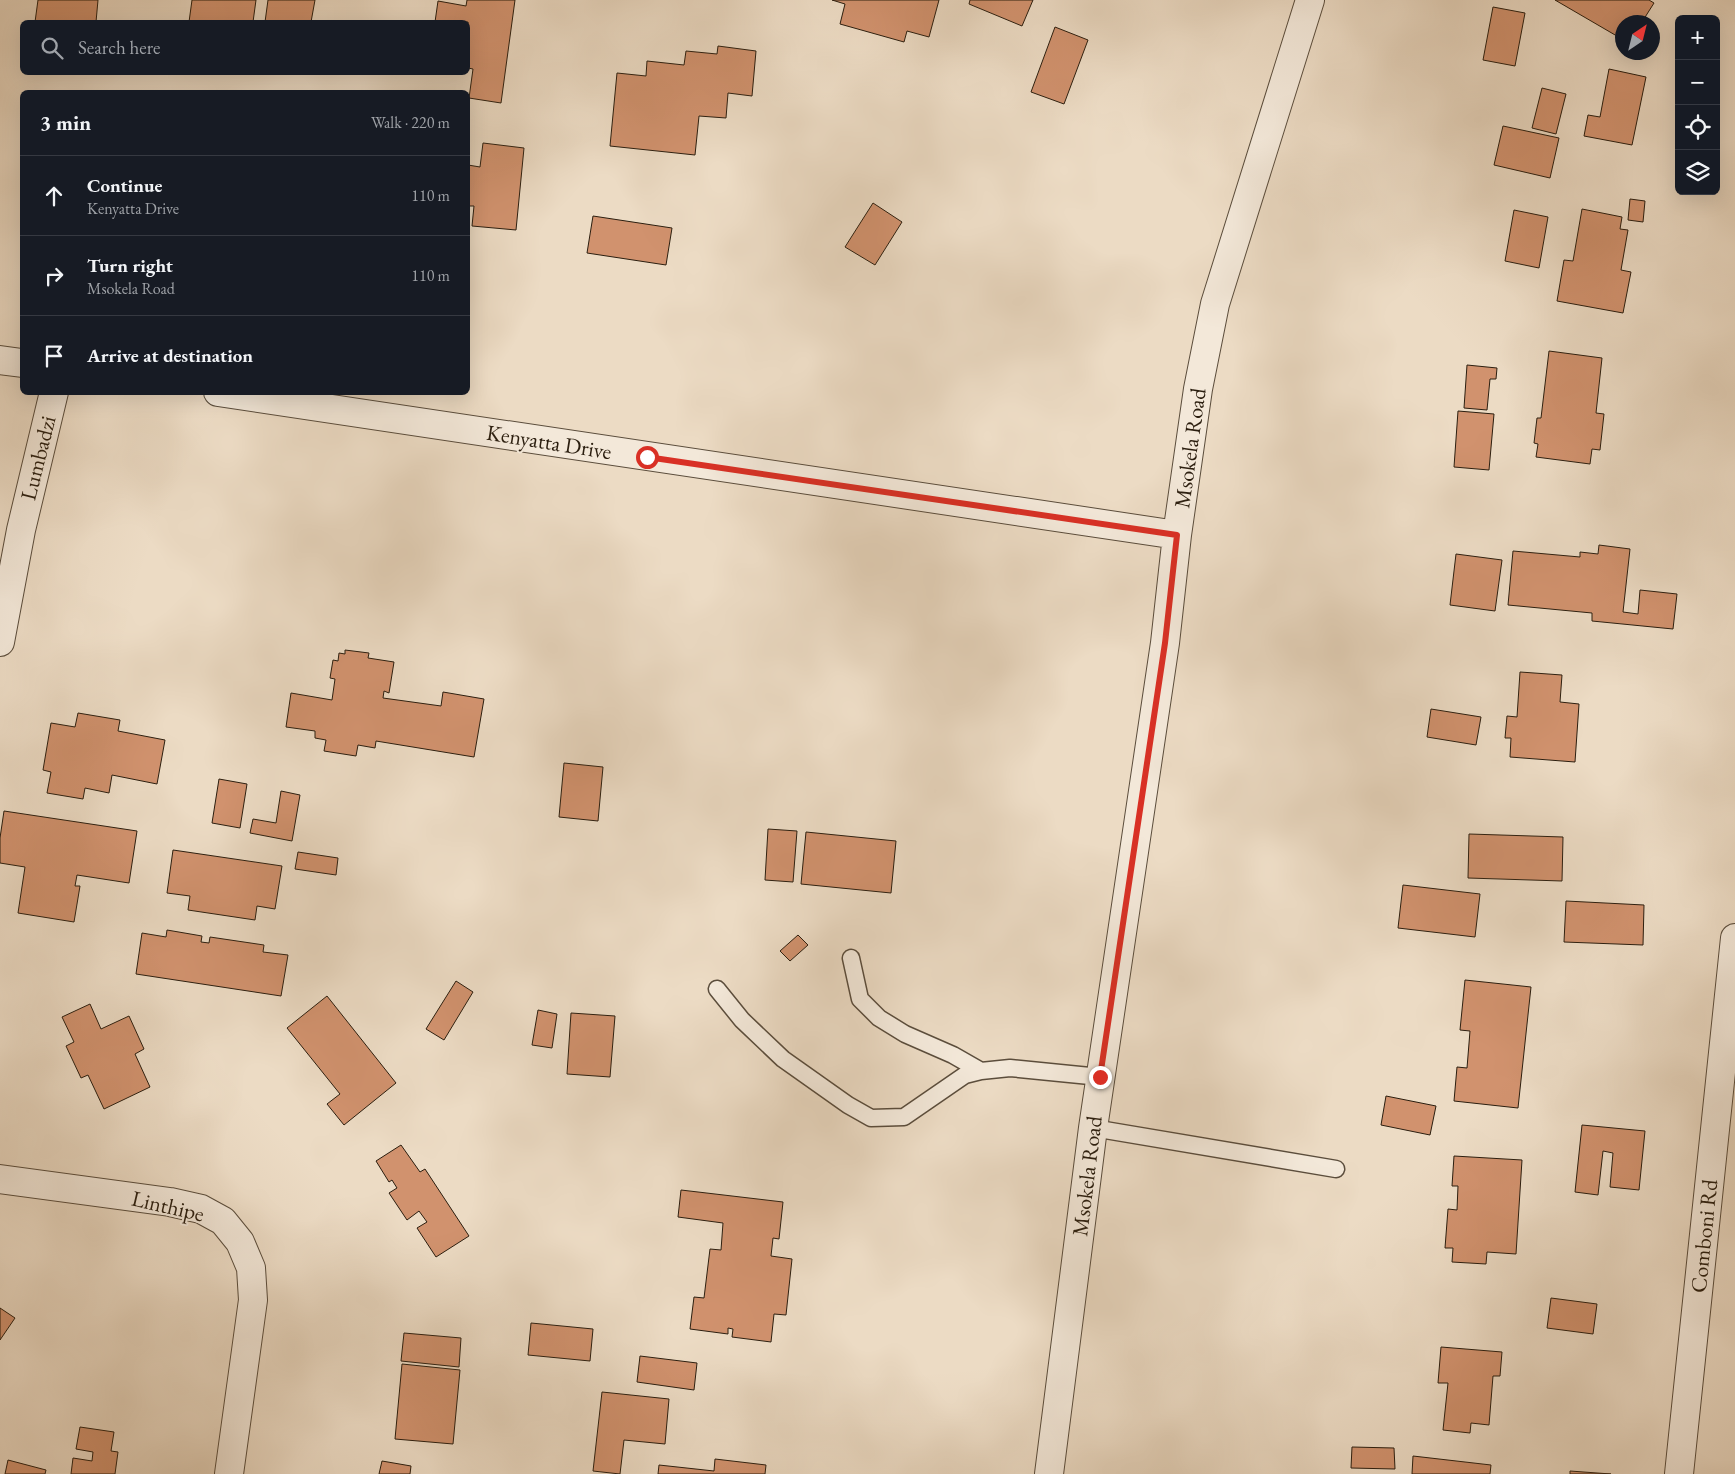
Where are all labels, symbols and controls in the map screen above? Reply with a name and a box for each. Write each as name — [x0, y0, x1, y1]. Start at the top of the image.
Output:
north arrow — [1615, 15, 1660, 60]
map controls — [1675, 15, 1720, 195]
button: + — [1675, 15, 1720, 60]
search box — [20, 20, 470, 75]
icon: search — [38, 34, 66, 62]
text: Search here — [78, 35, 160, 60]
button: − — [1675, 60, 1720, 105]
button: locate — [1675, 105, 1720, 150]
text: 3 min — [40, 109, 91, 136]
text: Walk · 220 m — [371, 112, 450, 133]
button: layers — [1675, 150, 1720, 195]
text: Continue — [87, 173, 162, 198]
icon: ahead — [40, 182, 68, 210]
text: 110 m — [411, 185, 450, 206]
text: Kenyatta Drive — [87, 198, 179, 219]
text: Turn right — [87, 253, 173, 278]
icon: right — [40, 262, 68, 290]
text: 110 m — [411, 265, 450, 286]
text: Msokela Road — [87, 278, 175, 299]
icon: arrive — [40, 342, 68, 370]
text: Arrive at destination — [87, 343, 253, 368]
street label: Msokela Road — [1167, 385, 1213, 510]
street label: Lumbadzi — [14, 413, 62, 503]
street label: Kenyatta Drive — [484, 418, 614, 466]
route start — [636, 446, 659, 469]
route end — [1089, 1066, 1112, 1089]
street label: Msokela Road — [1065, 1113, 1109, 1238]
street label: Comboni Rd — [1684, 1177, 1724, 1294]
street label: Linthipe — [129, 1184, 207, 1228]

